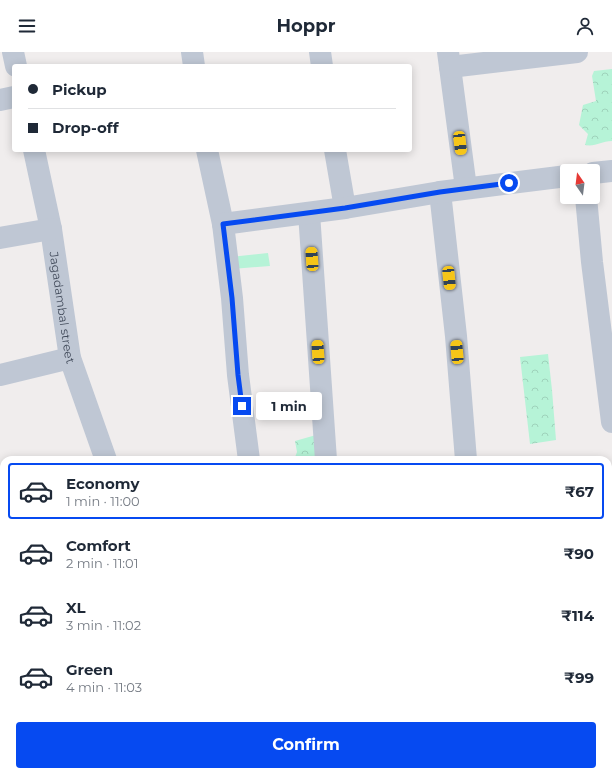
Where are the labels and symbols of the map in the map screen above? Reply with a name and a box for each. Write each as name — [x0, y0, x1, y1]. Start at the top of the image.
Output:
car — [453, 130, 467, 156]
north arrow — [560, 164, 600, 204]
route start — [500, 174, 518, 192]
car — [305, 247, 319, 271]
street label: Jagadambal street — [47, 249, 79, 366]
car — [442, 265, 456, 291]
car — [311, 340, 325, 364]
car — [450, 340, 464, 364]
callout: 1 min — [256, 392, 322, 420]
route end — [233, 397, 251, 415]

